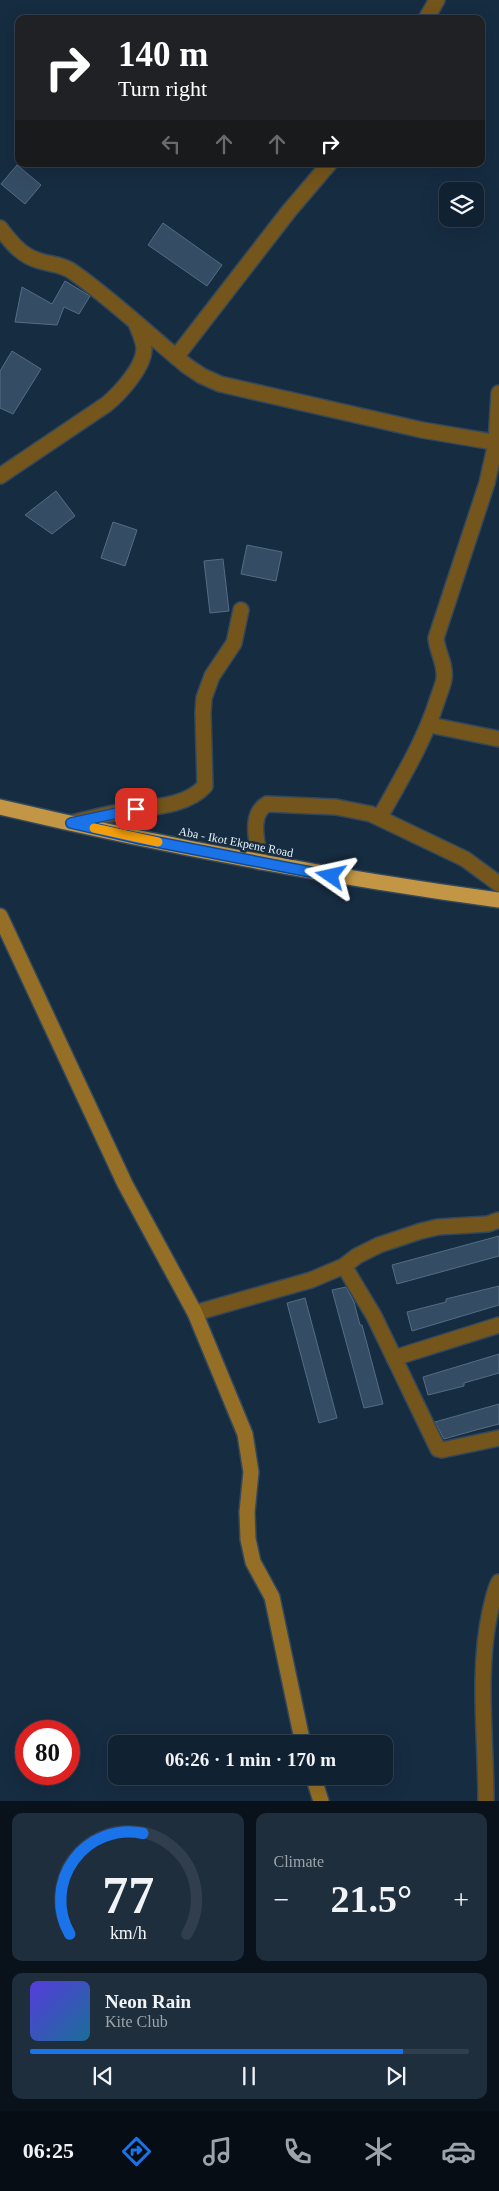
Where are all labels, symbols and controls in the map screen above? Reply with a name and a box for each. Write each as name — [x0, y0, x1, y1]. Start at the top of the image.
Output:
icon: right — [35, 35, 100, 100]
text: 140 m — [118, 35, 208, 74]
text: Turn right — [118, 76, 207, 101]
icon: left — [157, 130, 185, 158]
icon: ahead — [210, 130, 238, 158]
icon: ahead — [263, 130, 291, 158]
icon: right — [316, 130, 344, 158]
map controls — [439, 182, 484, 227]
button: layers — [439, 182, 484, 227]
pin — [115, 788, 157, 830]
icon: arrive — [122, 795, 150, 823]
street label: Aba - Ikot Ekpene Road — [177, 824, 295, 860]
position arrow — [304, 849, 356, 901]
speed limit sign: 80 — [15, 1720, 80, 1785]
text: 06:26 · 1 min · 170 m — [165, 1749, 336, 1770]
text: Climate — [274, 1853, 324, 1870]
text: 77 — [102, 1867, 154, 1924]
text: 21.5° — [330, 1878, 412, 1920]
text: − — [274, 1884, 289, 1915]
text: + — [453, 1884, 469, 1915]
text: km/h — [109, 1923, 146, 1943]
text: Neon Rain — [105, 1991, 191, 2012]
text: Kite Club — [105, 2013, 168, 2030]
icon: previous — [89, 2062, 117, 2090]
icon: pause — [235, 2062, 263, 2090]
icon: next — [382, 2062, 410, 2090]
icon: directions — [119, 2134, 154, 2169]
icon: music — [200, 2134, 235, 2169]
icon: phone — [280, 2134, 315, 2169]
icon: climate — [361, 2134, 396, 2169]
icon: car — [441, 2134, 476, 2169]
text: 06:25 — [23, 2138, 74, 2163]

